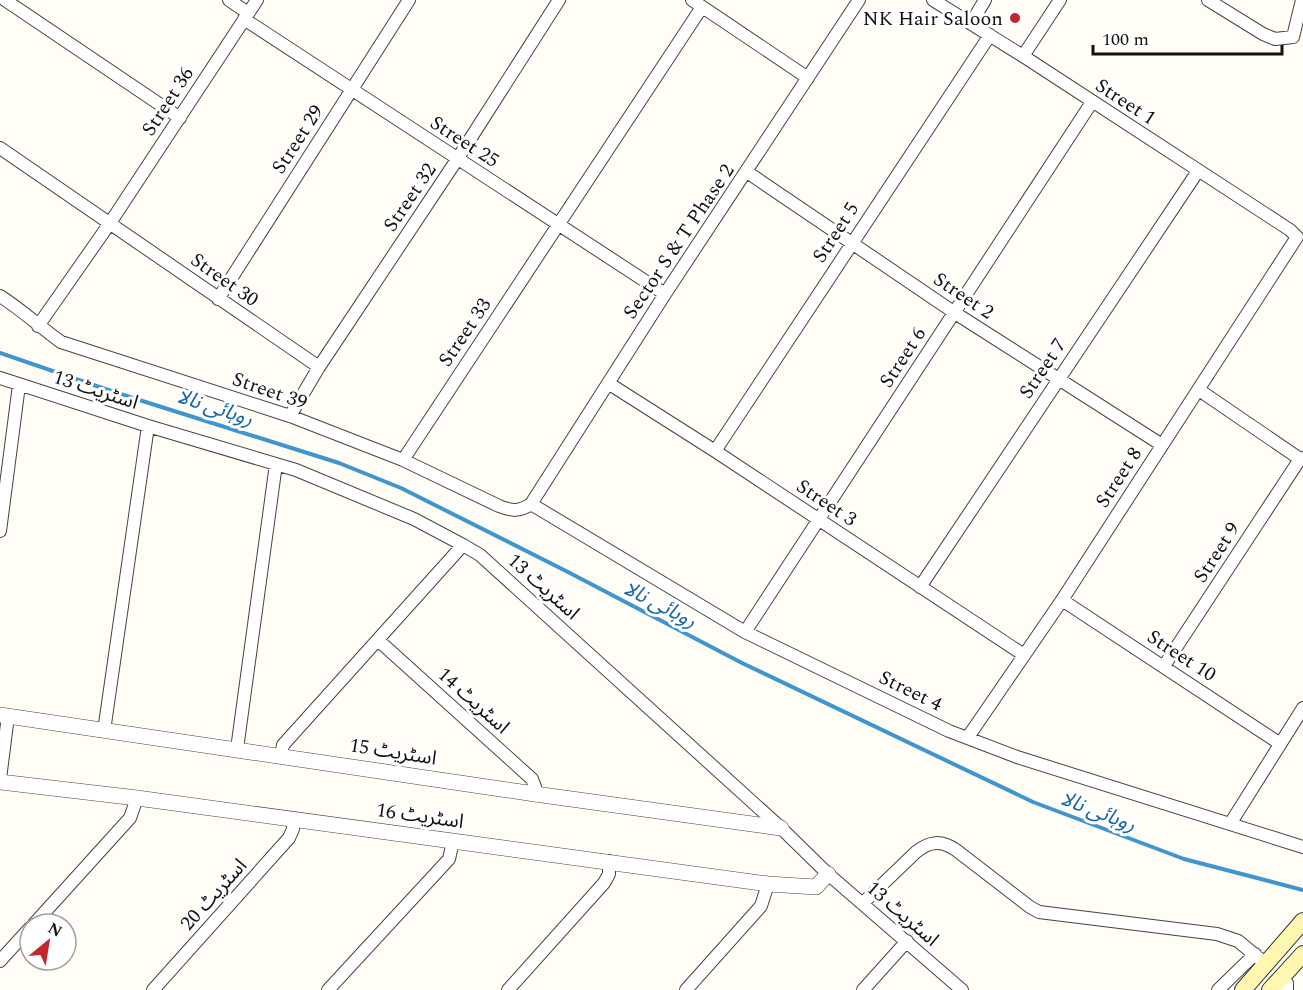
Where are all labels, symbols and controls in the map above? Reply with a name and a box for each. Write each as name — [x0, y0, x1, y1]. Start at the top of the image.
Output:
place label: NK Hair Saloon — [863, 4, 1003, 34]
marker: NK Hair Saloon — [1008, 11, 1022, 25]
scale bar — [1093, 18, 1282, 56]
text: 100 m — [1102, 26, 1149, 53]
street label: Street 36 — [134, 61, 202, 142]
street label: Street 1 — [1089, 71, 1162, 133]
street label: Street 29 — [264, 99, 332, 180]
street label: Street 25 — [424, 108, 505, 176]
street label: Street 32 — [376, 157, 444, 238]
street label: Sector S & T Phase 2 — [616, 158, 742, 325]
street label: Street 5 — [805, 196, 867, 269]
street label: Street 30 — [184, 245, 265, 314]
street label: Street 2 — [927, 265, 1000, 327]
street label: Street 33 — [431, 292, 499, 373]
street label: Street 6 — [872, 321, 934, 394]
street label: Street 7 — [1012, 332, 1074, 405]
street label: اسٹریٹ 13 — [49, 362, 142, 418]
street label: Street 39 — [228, 364, 311, 418]
water label: روہائی نالا — [172, 381, 257, 435]
street label: Street 8 — [1088, 441, 1150, 514]
street label: Street 3 — [790, 472, 863, 534]
street label: Street 9 — [1186, 516, 1248, 589]
street label: اسٹریٹ 13 — [501, 546, 586, 627]
water label: روہائی نالا — [617, 573, 702, 637]
street label: Street 10 — [1141, 622, 1222, 690]
street label: اسٹریٹ 14 — [431, 660, 516, 741]
street label: Street 4 — [874, 663, 947, 719]
street label: اسٹریٹ 15 — [347, 730, 439, 774]
water label: روہائی نالا — [1055, 783, 1140, 841]
street label: اسٹریٹ 16 — [374, 795, 466, 837]
street label: اسٹریٹ 20 — [173, 852, 254, 937]
street label: اسٹریٹ 13 — [859, 874, 945, 954]
north arrow — [18, 912, 78, 972]
text: N — [43, 916, 67, 944]

